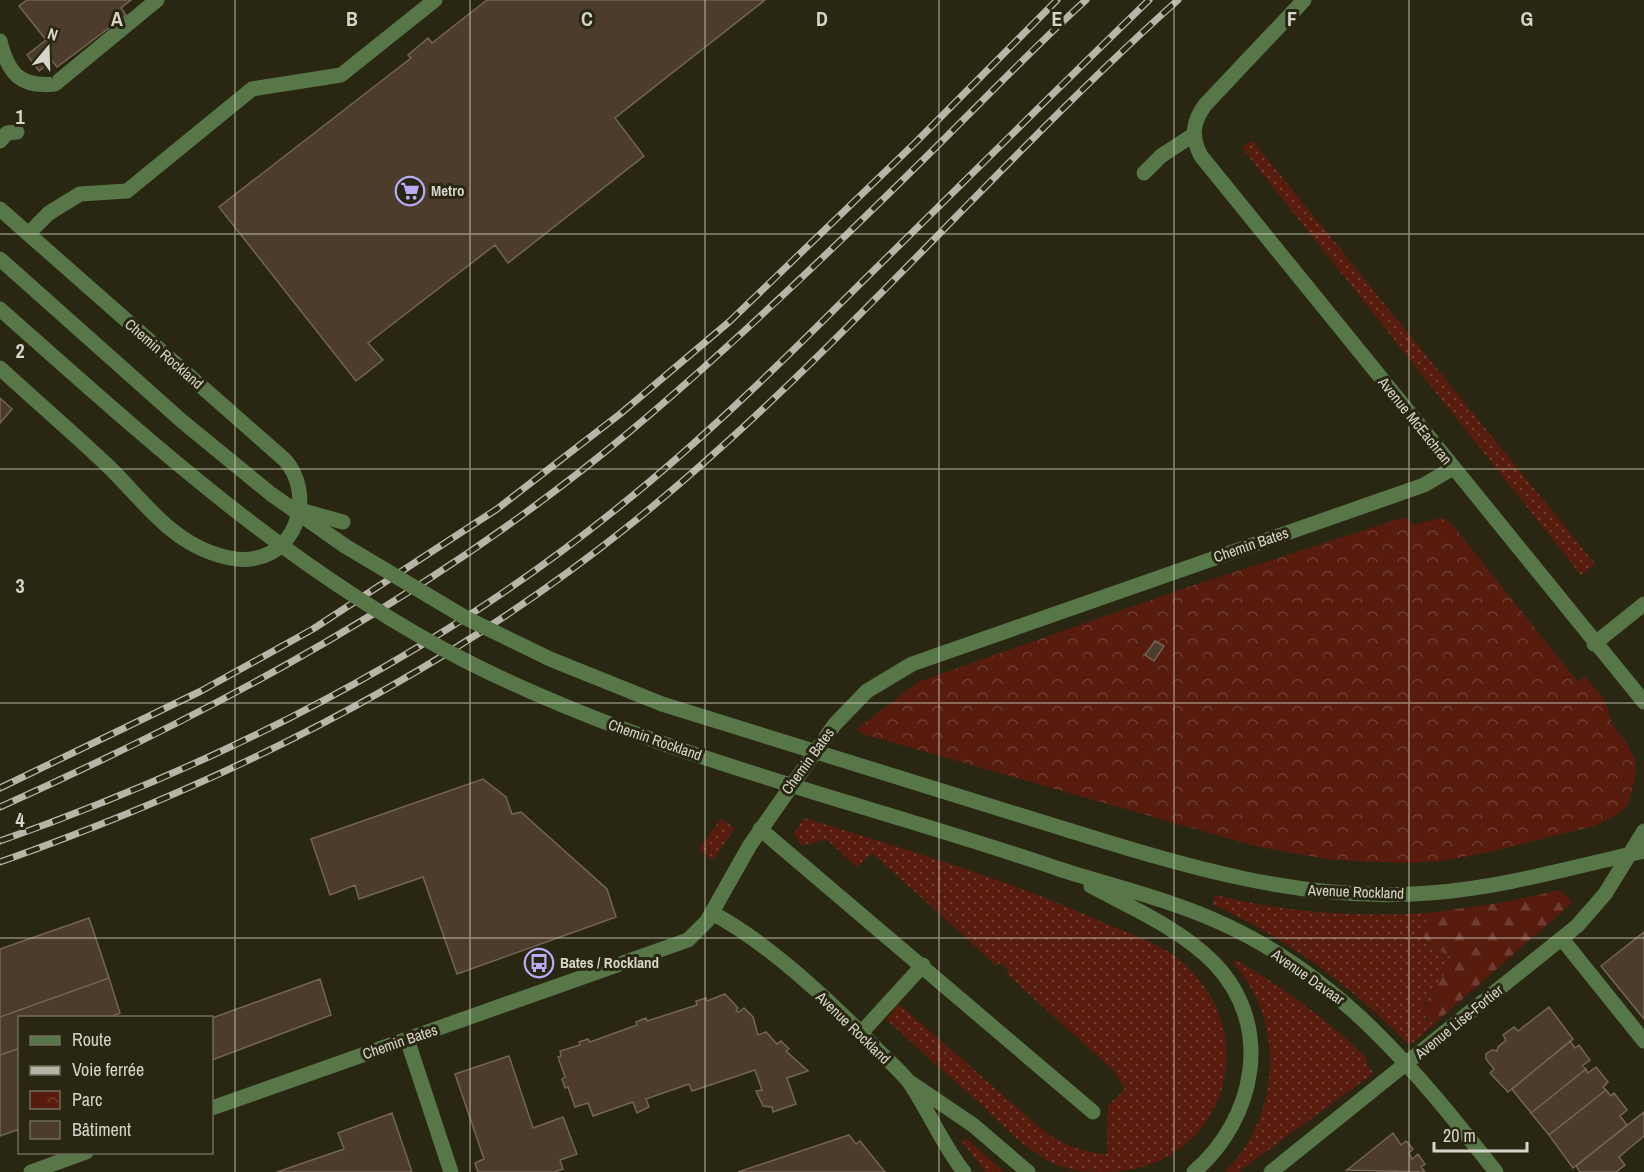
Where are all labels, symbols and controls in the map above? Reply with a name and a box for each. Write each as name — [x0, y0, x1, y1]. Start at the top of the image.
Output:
text: A — [111, 5, 123, 32]
text: B — [346, 5, 358, 32]
text: C — [581, 5, 593, 32]
text: D — [816, 5, 828, 32]
text: E — [1052, 5, 1063, 32]
text: F — [1287, 5, 1297, 32]
text: G — [1521, 5, 1533, 32]
north arrow — [18, 18, 78, 78]
text: N — [45, 22, 61, 46]
text: 1 — [15, 103, 25, 130]
supermarket icon: Metro — [394, 175, 426, 207]
place label: Metro — [431, 180, 464, 201]
street label: Chemin Rockland — [121, 314, 208, 394]
text: 2 — [15, 337, 25, 364]
street label: Avenue McEachran — [1373, 372, 1457, 469]
street label: Chemin Bates — [1211, 522, 1291, 567]
text: 3 — [15, 572, 25, 599]
street label: Chemin Rockland — [606, 714, 705, 765]
street label: Chemin Bates — [776, 723, 839, 798]
text: 4 — [15, 806, 25, 833]
street label: Avenue Rockland — [1307, 879, 1404, 904]
street label: Avenue Davaar — [1267, 943, 1349, 1009]
bus stop icon: Bates / Rockland — [523, 947, 555, 979]
place label: Bates / Rockland — [560, 952, 659, 973]
street label: Avenue Lise-Fortier — [1409, 979, 1507, 1064]
street label: Avenue Rockland — [811, 986, 895, 1069]
legend — [18, 1016, 213, 1154]
street label: Chemin Bates — [360, 1019, 440, 1064]
text: Route — [72, 1027, 111, 1052]
text: Voie ferrée — [72, 1057, 144, 1082]
text: Parc — [72, 1087, 102, 1112]
scale bar — [1434, 1115, 1527, 1153]
text: Bâtiment — [72, 1117, 131, 1142]
text: 20 m — [1443, 1123, 1476, 1148]

